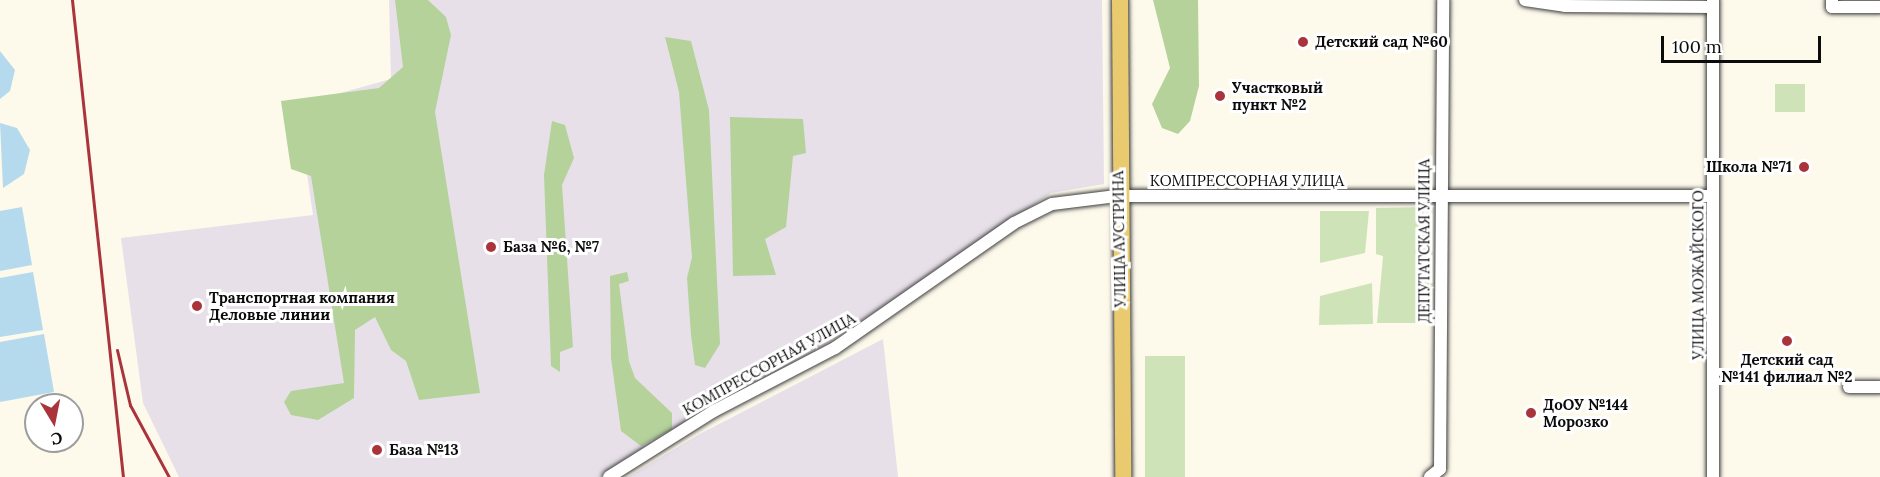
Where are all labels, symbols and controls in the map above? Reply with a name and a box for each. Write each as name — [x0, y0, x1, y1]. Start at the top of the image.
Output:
scale bar — [1664, 24, 1824, 62]
place label: Детский сад №60 — [1315, 33, 1448, 51]
marker: Детский сад №60 — [1296, 35, 1310, 49]
text: 100 m — [1672, 35, 1722, 58]
place label: Участковый пункт №2 — [1232, 78, 1323, 113]
marker: Участковый пункт №2 — [1213, 89, 1227, 103]
place label: Школа №71 — [1706, 158, 1792, 176]
street label: ДЕПУТАТСКАЯ УЛИЦА — [1415, 159, 1433, 323]
marker: Школа №71 — [1797, 160, 1811, 174]
street label: УЛИЦА АУСТРИНА — [1109, 170, 1129, 308]
street label: КОМПРЕССОРНАЯ УЛИЦА — [1150, 172, 1344, 190]
street label: УЛИЦА МОЖАЙСКОГО — [1689, 190, 1707, 360]
place label: База №6, №7 — [503, 238, 599, 256]
marker: База №6, №7 — [484, 240, 498, 254]
place label: Транспортная компания Деловые линии — [209, 288, 395, 323]
marker: Транспортная компания Деловые линии — [190, 299, 204, 313]
street label: КОМПРЕССОРНАЯ УЛИЦА — [680, 309, 858, 419]
marker: Детский сад №141 филиал №2 — [1780, 334, 1794, 348]
place label: Детский сад №141 филиал №2 — [1721, 350, 1853, 385]
north arrow — [24, 393, 84, 453]
place label: ДоОУ №144 Морозко — [1543, 395, 1628, 430]
marker: ДоОУ №144 Морозко — [1524, 406, 1538, 420]
text: С — [50, 428, 64, 450]
place label: База №13 — [389, 441, 459, 459]
marker: База №13 — [370, 443, 384, 457]

